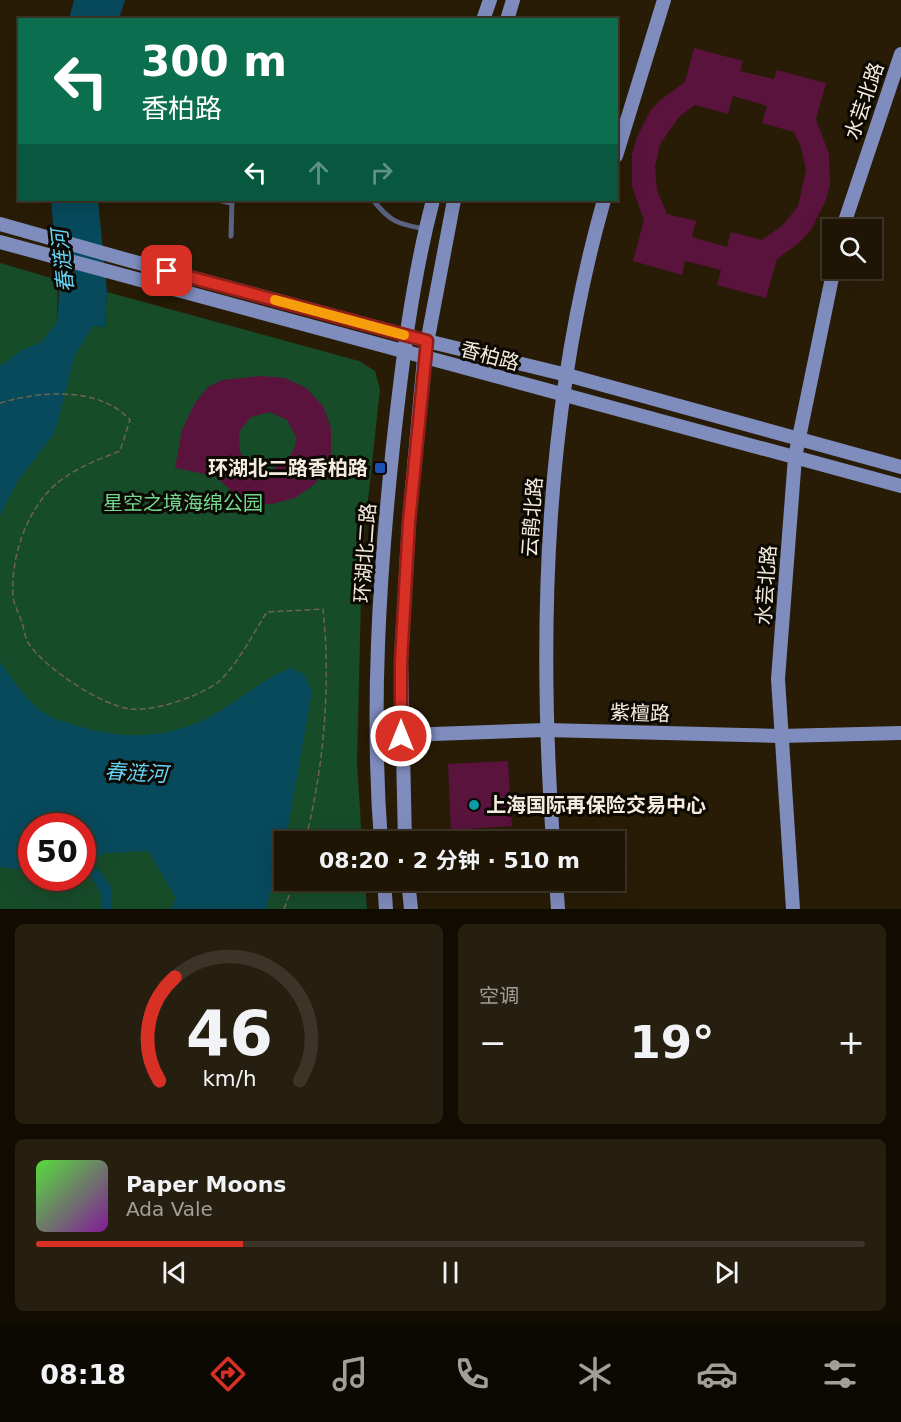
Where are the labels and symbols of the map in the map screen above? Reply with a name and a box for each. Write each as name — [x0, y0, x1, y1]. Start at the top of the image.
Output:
street label: 水芸北路 — [840, 59, 888, 143]
water label: 春涟河 — [47, 224, 78, 294]
pin — [141, 245, 192, 296]
street label: 香柏路 — [458, 337, 522, 375]
place label: 环湖北二路香柏路 — [208, 456, 368, 480]
marker: 环湖北二路香柏路 — [373, 461, 387, 475]
street label: 云鹃北路 — [517, 476, 547, 558]
park label: 星空之境海绵公园 — [103, 491, 263, 515]
street label: 环湖北二路 — [350, 502, 380, 604]
street label: 水芸北路 — [751, 544, 781, 626]
street label: 紫檀路 — [610, 700, 670, 726]
position arrow — [369, 704, 433, 768]
water label: 春涟河 — [104, 759, 172, 787]
place label: 上海国际再保险交易中心 — [486, 793, 706, 817]
marker: 上海国际再保险交易中心 — [467, 798, 481, 812]
speed limit sign: 50 — [18, 813, 96, 891]

